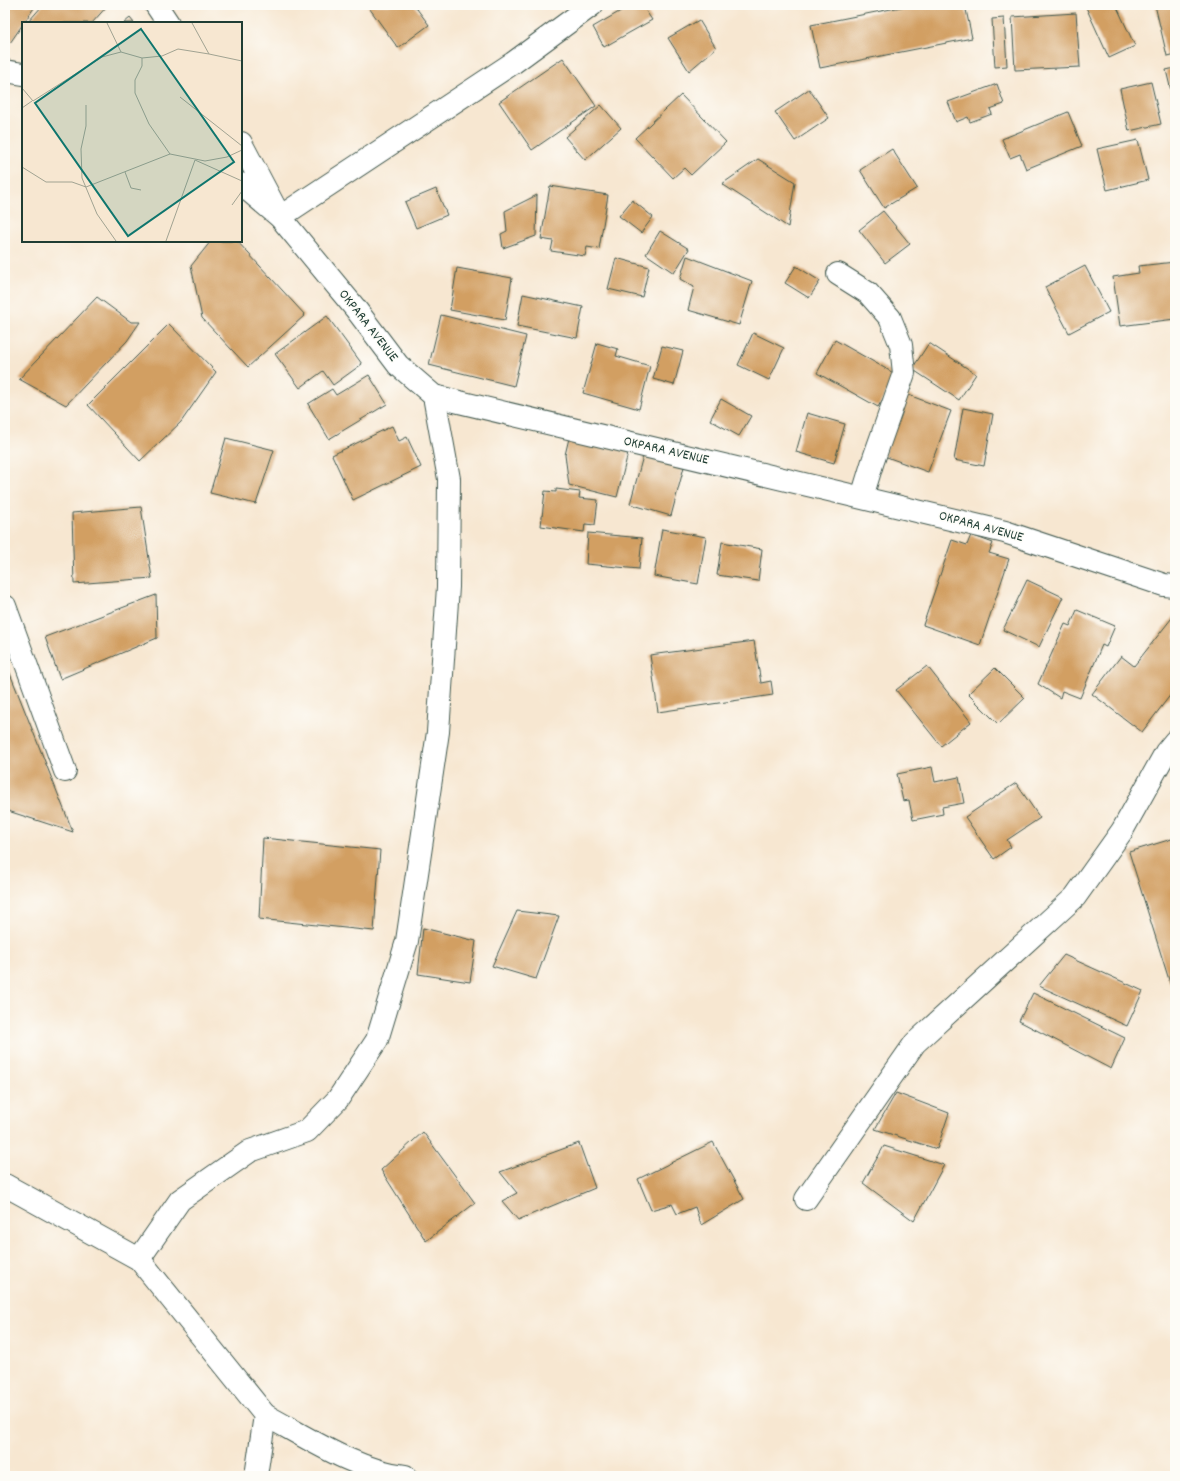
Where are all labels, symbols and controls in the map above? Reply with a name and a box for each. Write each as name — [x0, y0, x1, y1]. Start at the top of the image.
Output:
inset map — [22, 22, 242, 242]
street label: OKPARA AVENUE — [333, 286, 403, 367]
street label: OKPARA AVENUE — [621, 431, 711, 471]
street label: OKPARA AVENUE — [936, 506, 1026, 548]

